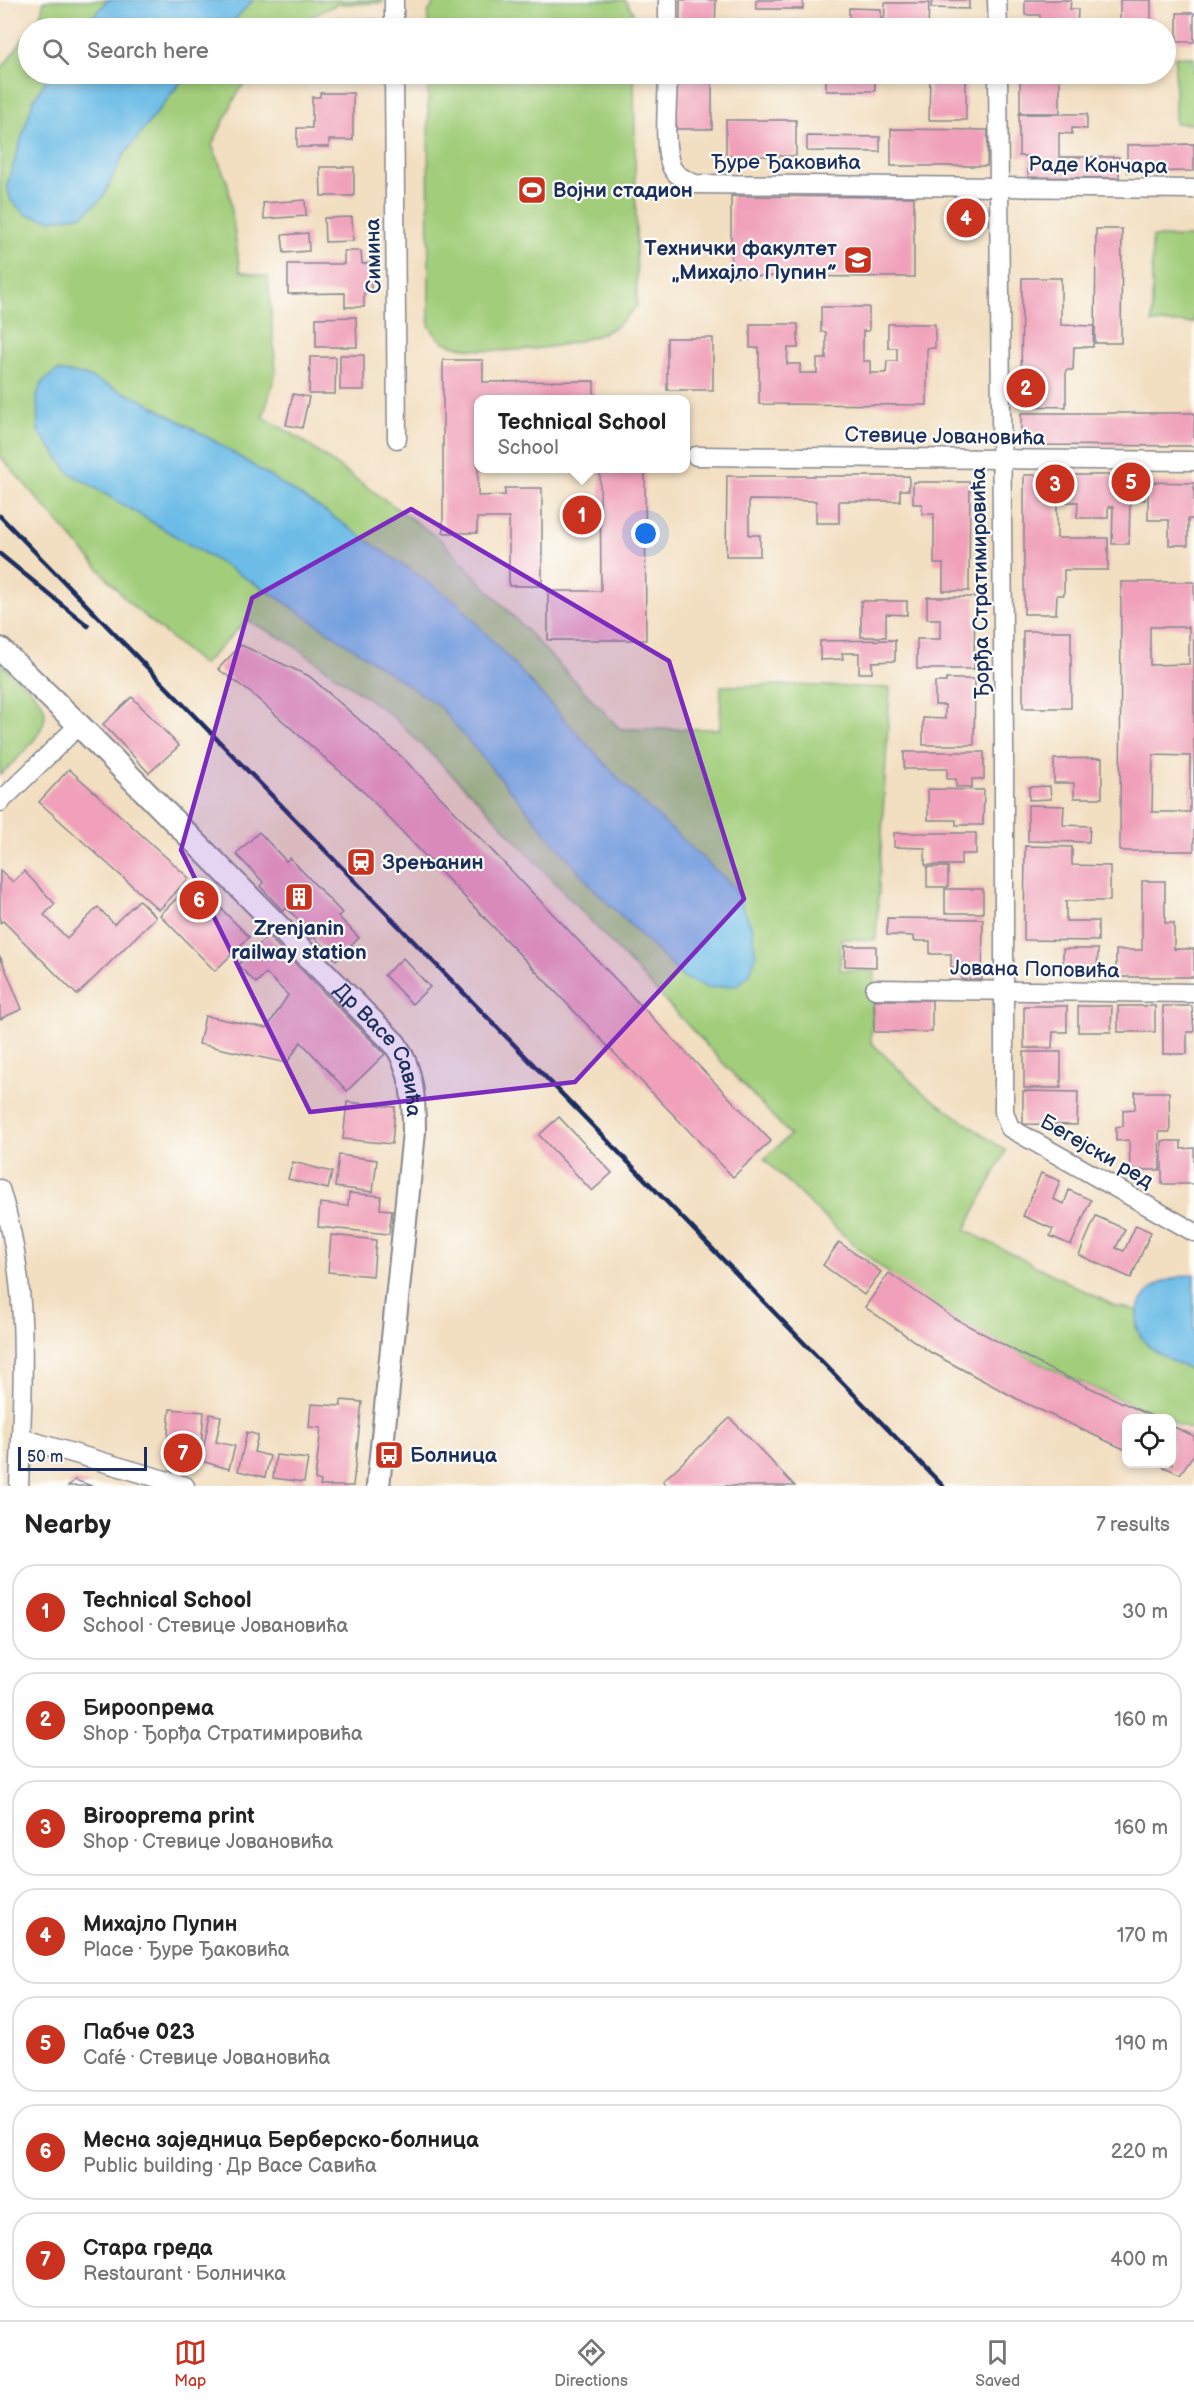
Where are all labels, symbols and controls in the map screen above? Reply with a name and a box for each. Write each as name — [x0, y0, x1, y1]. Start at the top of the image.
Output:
search box — [18, 18, 1176, 84]
icon: search — [39, 35, 72, 68]
text: Search here — [87, 38, 209, 65]
street label: Ђуре Ђаковића — [711, 150, 862, 175]
street label: Раде Кончара — [1028, 152, 1169, 179]
sports icon: Војни стадион — [516, 174, 548, 206]
place label: Војни стадион — [553, 178, 693, 203]
pin: 4 — [946, 196, 986, 240]
street label: Симина — [360, 217, 387, 294]
place label: Технички факултет „Михајло Пупин” — [644, 236, 837, 285]
school or university icon: Технички факултет „Михајло Пупин” — [842, 244, 874, 276]
pin: 2 — [1006, 366, 1046, 410]
popup — [474, 395, 690, 473]
text: Technical School — [498, 409, 666, 436]
street label: Стевице Јовановића — [844, 422, 1046, 451]
text: School — [498, 436, 559, 460]
pin: 5 — [1112, 460, 1150, 504]
pin: 3 — [1036, 462, 1074, 506]
street label: Ђорђа Стратимировића — [966, 466, 995, 699]
pin: 1 — [562, 492, 602, 538]
your location — [631, 519, 660, 548]
station icon: Зрењанин — [345, 846, 377, 878]
place label: Зрењанин — [382, 850, 484, 875]
pin: 6 — [180, 878, 218, 922]
building icon: Zrenjanin railway station — [283, 881, 315, 913]
place label: Zrenjanin railway station — [231, 916, 367, 965]
street label: Јована Поповића — [950, 956, 1121, 983]
street label: Др Васе Савића — [328, 978, 426, 1118]
street label: Бегејски ред — [1036, 1109, 1158, 1194]
map controls — [1122, 1414, 1176, 1468]
button: locate — [1122, 1414, 1176, 1468]
pin: 7 — [164, 1430, 202, 1476]
bus stop icon: Болница — [373, 1439, 405, 1471]
place label: Болница — [410, 1443, 498, 1468]
scale bar — [18, 1444, 147, 1472]
text: 50 m — [27, 1448, 63, 1467]
text: Nearby — [24, 1510, 111, 1541]
text: 7 results — [1096, 1513, 1170, 1537]
text: Technical School — [83, 1587, 252, 1614]
text: 1 — [41, 1600, 50, 1624]
text: 30 m — [1122, 1600, 1168, 1624]
text: School · Стевице Јовановића — [83, 1614, 348, 1638]
text: Бироопрема — [83, 1695, 214, 1722]
text: 2 — [40, 1708, 51, 1732]
text: 160 m — [1114, 1708, 1168, 1732]
text: Shop · Ђорђа Стратимировића — [83, 1722, 363, 1746]
text: Birooprema print — [83, 1803, 255, 1830]
text: 3 — [40, 1816, 51, 1840]
text: 160 m — [1114, 1816, 1168, 1840]
text: Shop · Стевице Јовановића — [83, 1830, 333, 1854]
text: Михајло Пупин — [83, 1911, 237, 1938]
text: 4 — [40, 1924, 51, 1948]
text: 170 m — [1117, 1924, 1168, 1948]
text: Place · Ђуре Ђаковића — [83, 1938, 290, 1962]
text: Пабче 023 — [83, 2019, 195, 2046]
text: 5 — [40, 2032, 51, 2056]
text: 190 m — [1115, 2032, 1168, 2056]
text: Café · Стевице Јовановића — [83, 2046, 330, 2070]
text: Месна заједница Берберско-болница — [83, 2127, 479, 2154]
text: 6 — [39, 2140, 52, 2164]
text: 220 m — [1111, 2140, 1168, 2164]
text: Public building · Др Васе Савића — [83, 2154, 377, 2178]
text: Стара греда — [83, 2235, 213, 2262]
text: 7 — [40, 2248, 51, 2272]
text: 400 m — [1110, 2248, 1168, 2272]
text: Restaurant · Болничка — [83, 2262, 286, 2286]
tab: Map — [174, 2336, 207, 2391]
tab: Directions — [554, 2336, 628, 2391]
tab: Saved — [975, 2336, 1020, 2391]

